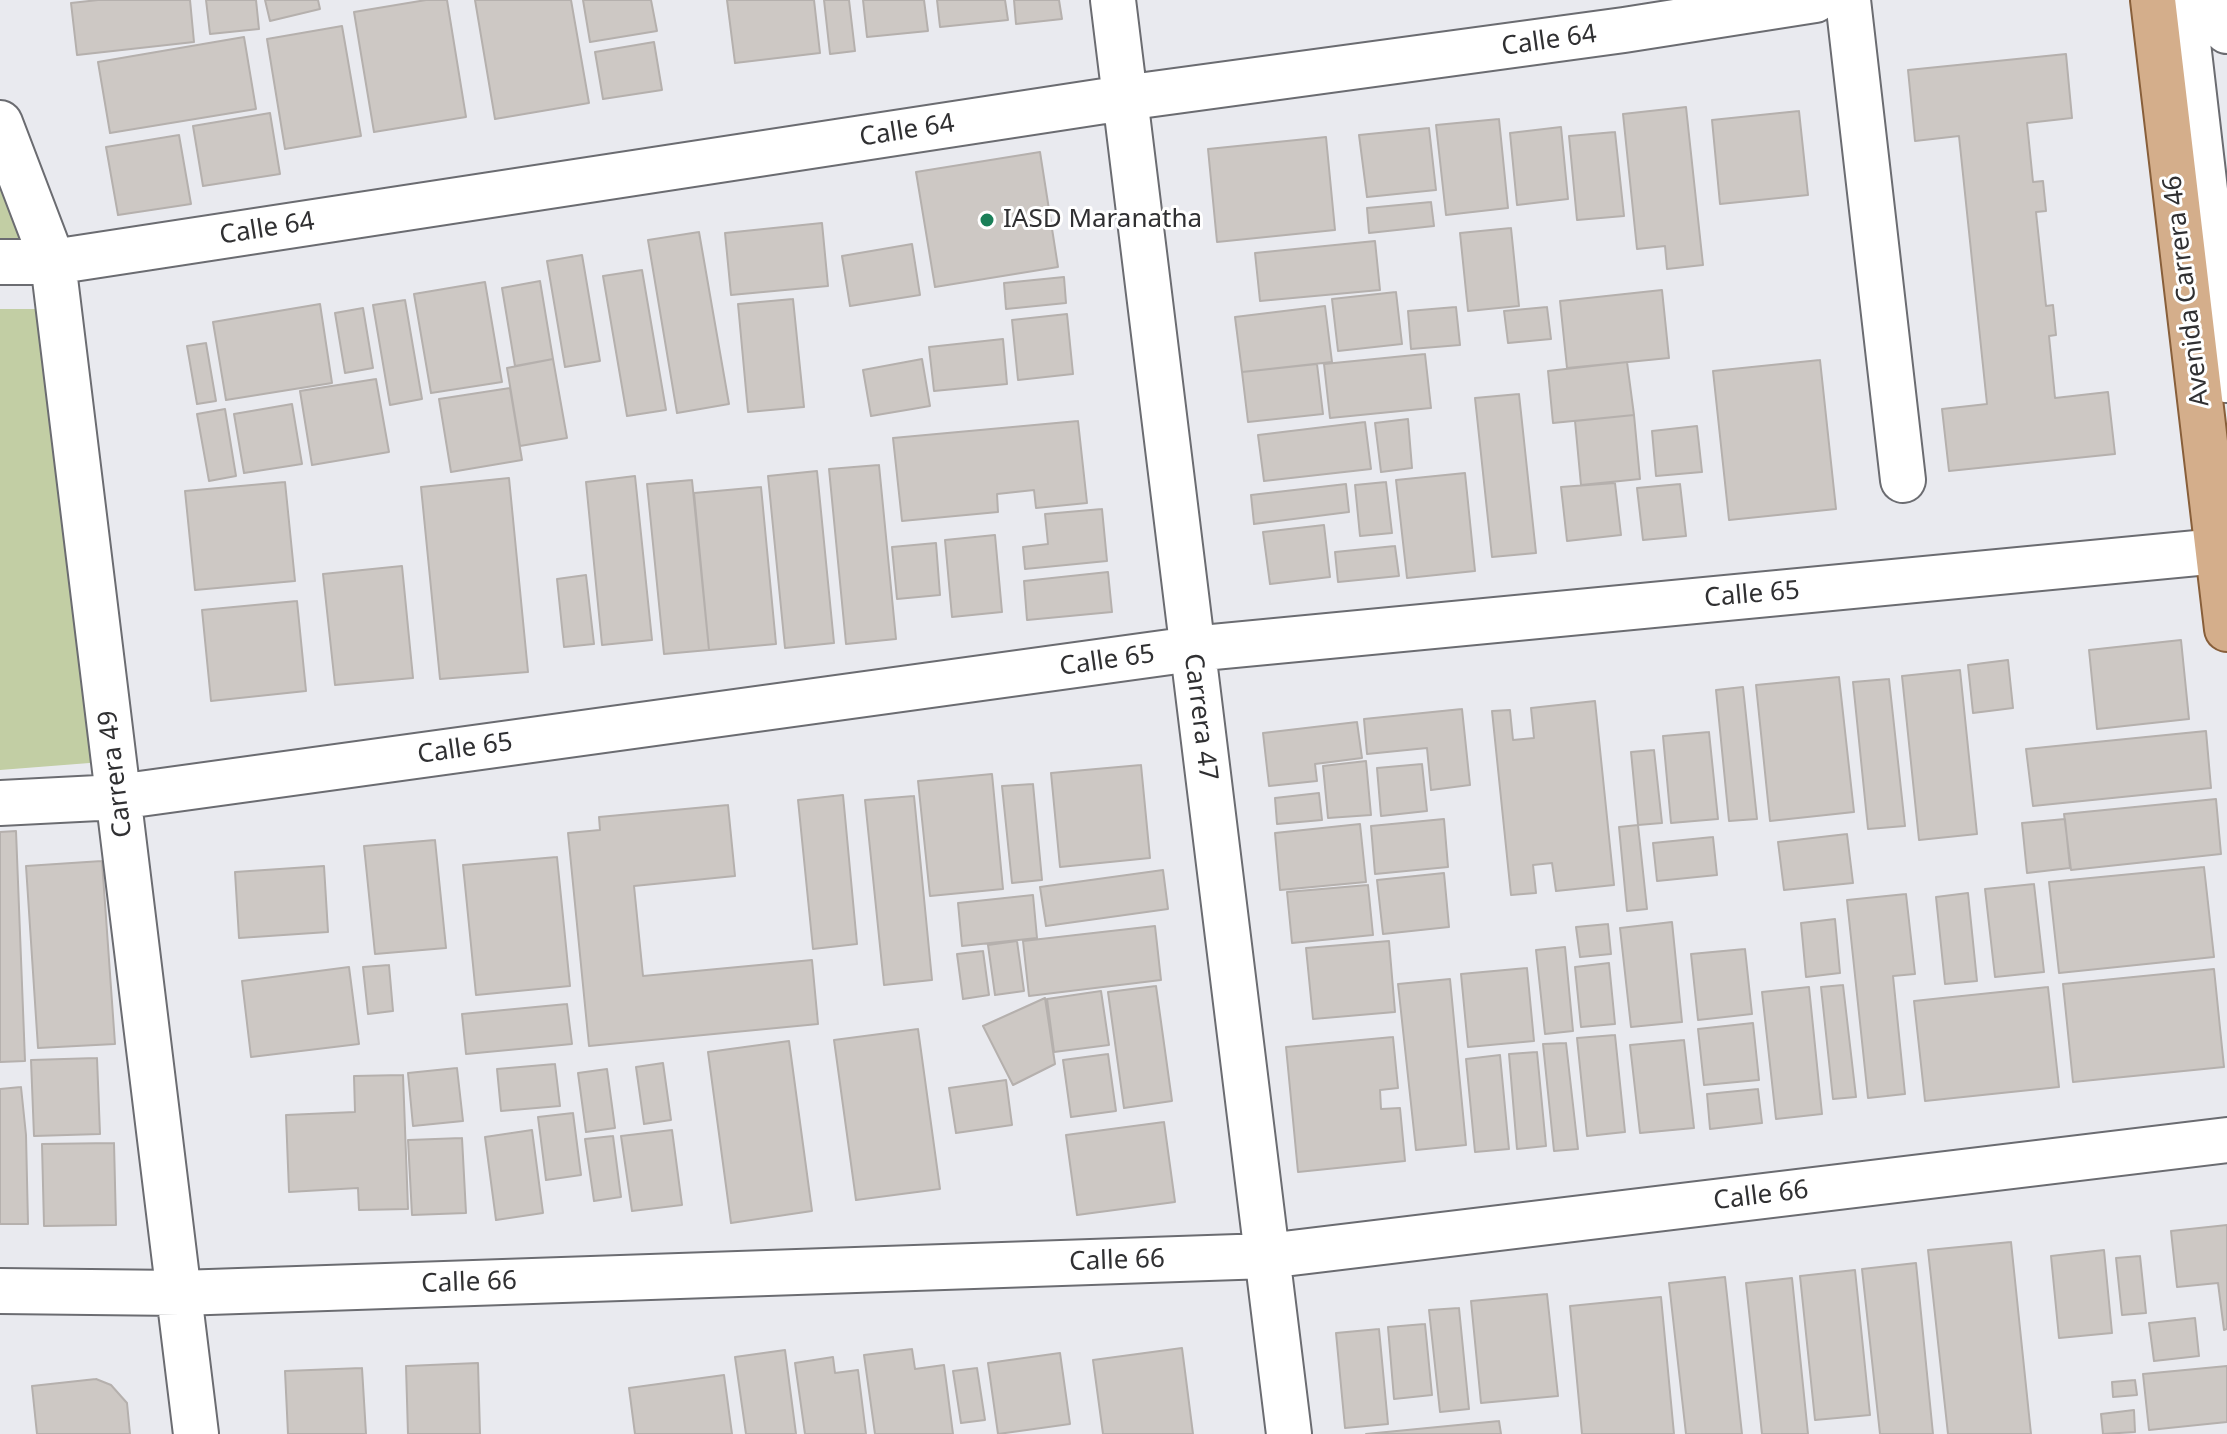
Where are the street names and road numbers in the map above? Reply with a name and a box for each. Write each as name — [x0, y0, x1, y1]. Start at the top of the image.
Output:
street label: Calle 64 — [1499, 19, 1599, 63]
street label: Calle 64 — [857, 108, 957, 154]
street label: Avenida Carrera 46 — [2157, 174, 2217, 408]
street label: Calle 64 — [217, 206, 317, 252]
street label: Calle 65 — [1703, 575, 1801, 615]
street label: Calle 65 — [1057, 639, 1157, 683]
street label: Carrera 47 — [1177, 652, 1223, 782]
street label: Carrera 49 — [93, 709, 139, 839]
street label: Calle 65 — [415, 727, 515, 771]
street label: Calle 66 — [1712, 1175, 1810, 1217]
street label: Calle 66 — [1069, 1244, 1165, 1278]
street label: Calle 66 — [421, 1266, 517, 1300]

